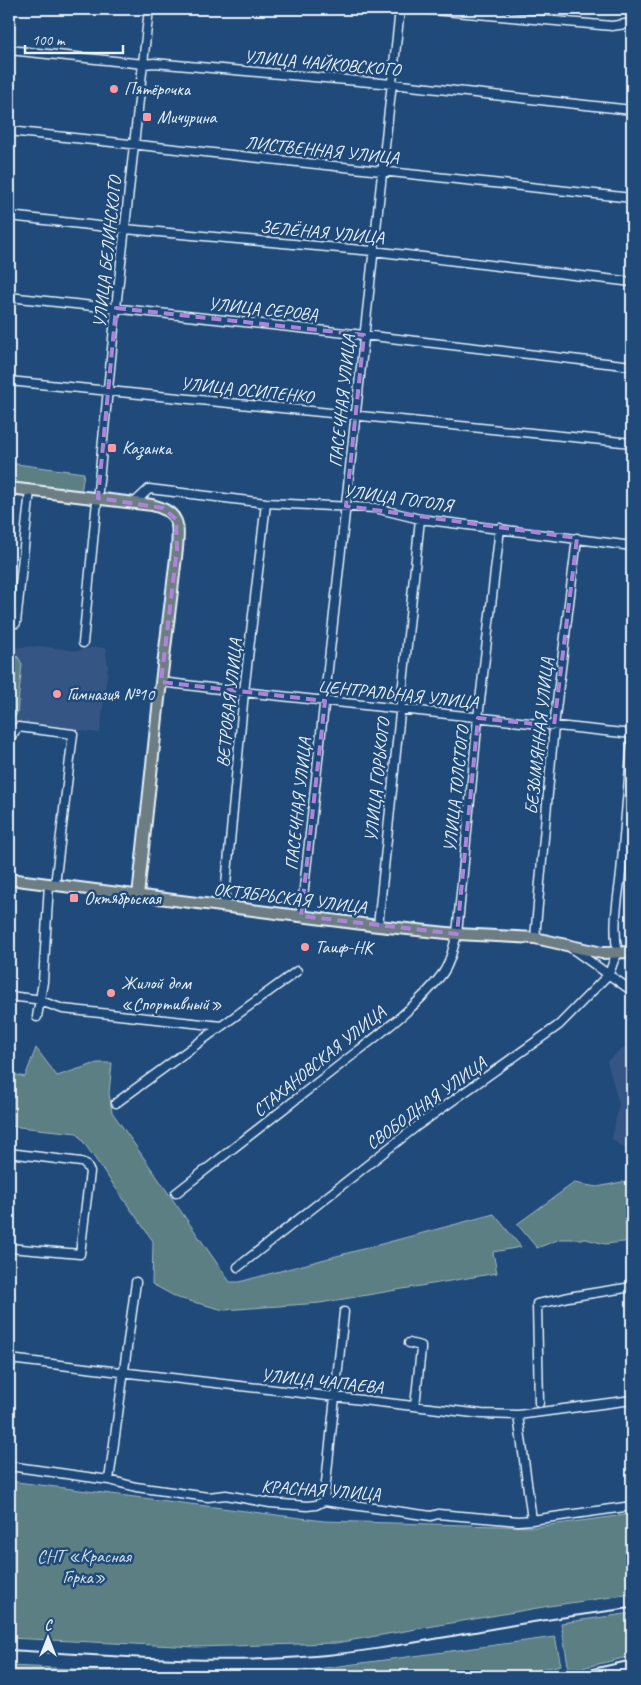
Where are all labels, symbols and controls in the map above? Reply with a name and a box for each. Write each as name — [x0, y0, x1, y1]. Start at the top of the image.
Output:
scale bar — [25, 22, 122, 54]
text: 100 m — [32, 31, 66, 50]
street label: УЛИЦА ЧАЙКОВСКОГО — [243, 45, 403, 81]
place label: Пятёрочка — [124, 78, 192, 100]
marker: Пятёрочка — [108, 83, 120, 95]
place label: Мичурина — [157, 106, 218, 128]
marker: Мичурина — [141, 111, 153, 123]
street label: ЛИСТВЕННАЯ УЛИЦА — [244, 131, 401, 169]
street label: УЛИЦА БЕЛИНСКОГО — [88, 173, 126, 329]
street label: ЗЕЛЁНАЯ УЛИЦА — [259, 216, 386, 248]
street label: УЛИЦА СЕРОВА — [207, 292, 320, 326]
street label: ПАСЕЧНАЯ УЛИЦА — [324, 333, 360, 468]
street label: УЛИЦА ОСИПЕНКО — [179, 372, 317, 408]
place label: Казанка — [122, 437, 173, 460]
marker: Казанка — [106, 442, 118, 454]
street label: УЛИЦА ГОГОЛЯ — [342, 479, 456, 517]
street label: ВЕТРОВАЯ УЛИЦА — [211, 637, 247, 768]
street label: БЕЗЫМЯННАЯ УЛИЦА — [520, 656, 558, 815]
street label: ЦЕНТРАЛЬНАЯ УЛИЦА — [317, 675, 480, 713]
place label: Гимназия №10 — [67, 683, 156, 705]
marker: Гимназия №10 — [51, 688, 63, 700]
street label: УЛИЦА ГОРЬКОГО — [360, 715, 395, 843]
street label: УЛИЦА ТОЛСТОГО — [438, 723, 474, 853]
street label: ПАСЕЧНАЯ УЛИЦА — [280, 736, 316, 871]
street label: ОКТЯБРЬСКАЯ УЛИЦА — [212, 878, 369, 918]
place label: Октябрьская — [84, 887, 163, 909]
marker: Октябрьская — [68, 892, 80, 904]
place label: Таиф-НК — [315, 936, 375, 958]
marker: Таиф-НК — [299, 941, 311, 953]
place label: Жилой дом «Спортивный» — [121, 972, 222, 1015]
marker: Жилой дом «Спортивный» — [105, 987, 117, 999]
street label: СТАХАНОВСКАЯ УЛИЦА — [248, 1000, 391, 1121]
street label: СВОБОДНАЯ УЛИЦА — [362, 1051, 491, 1154]
street label: УЛИЦА ЧАПАЕВА — [260, 1364, 385, 1398]
street label: КРАСНАЯ УЛИЦА — [261, 1475, 382, 1505]
park label: СНТ «Красная Горка» — [37, 1545, 133, 1588]
north arrow — [22, 1612, 72, 1662]
text: С — [45, 1617, 54, 1634]

